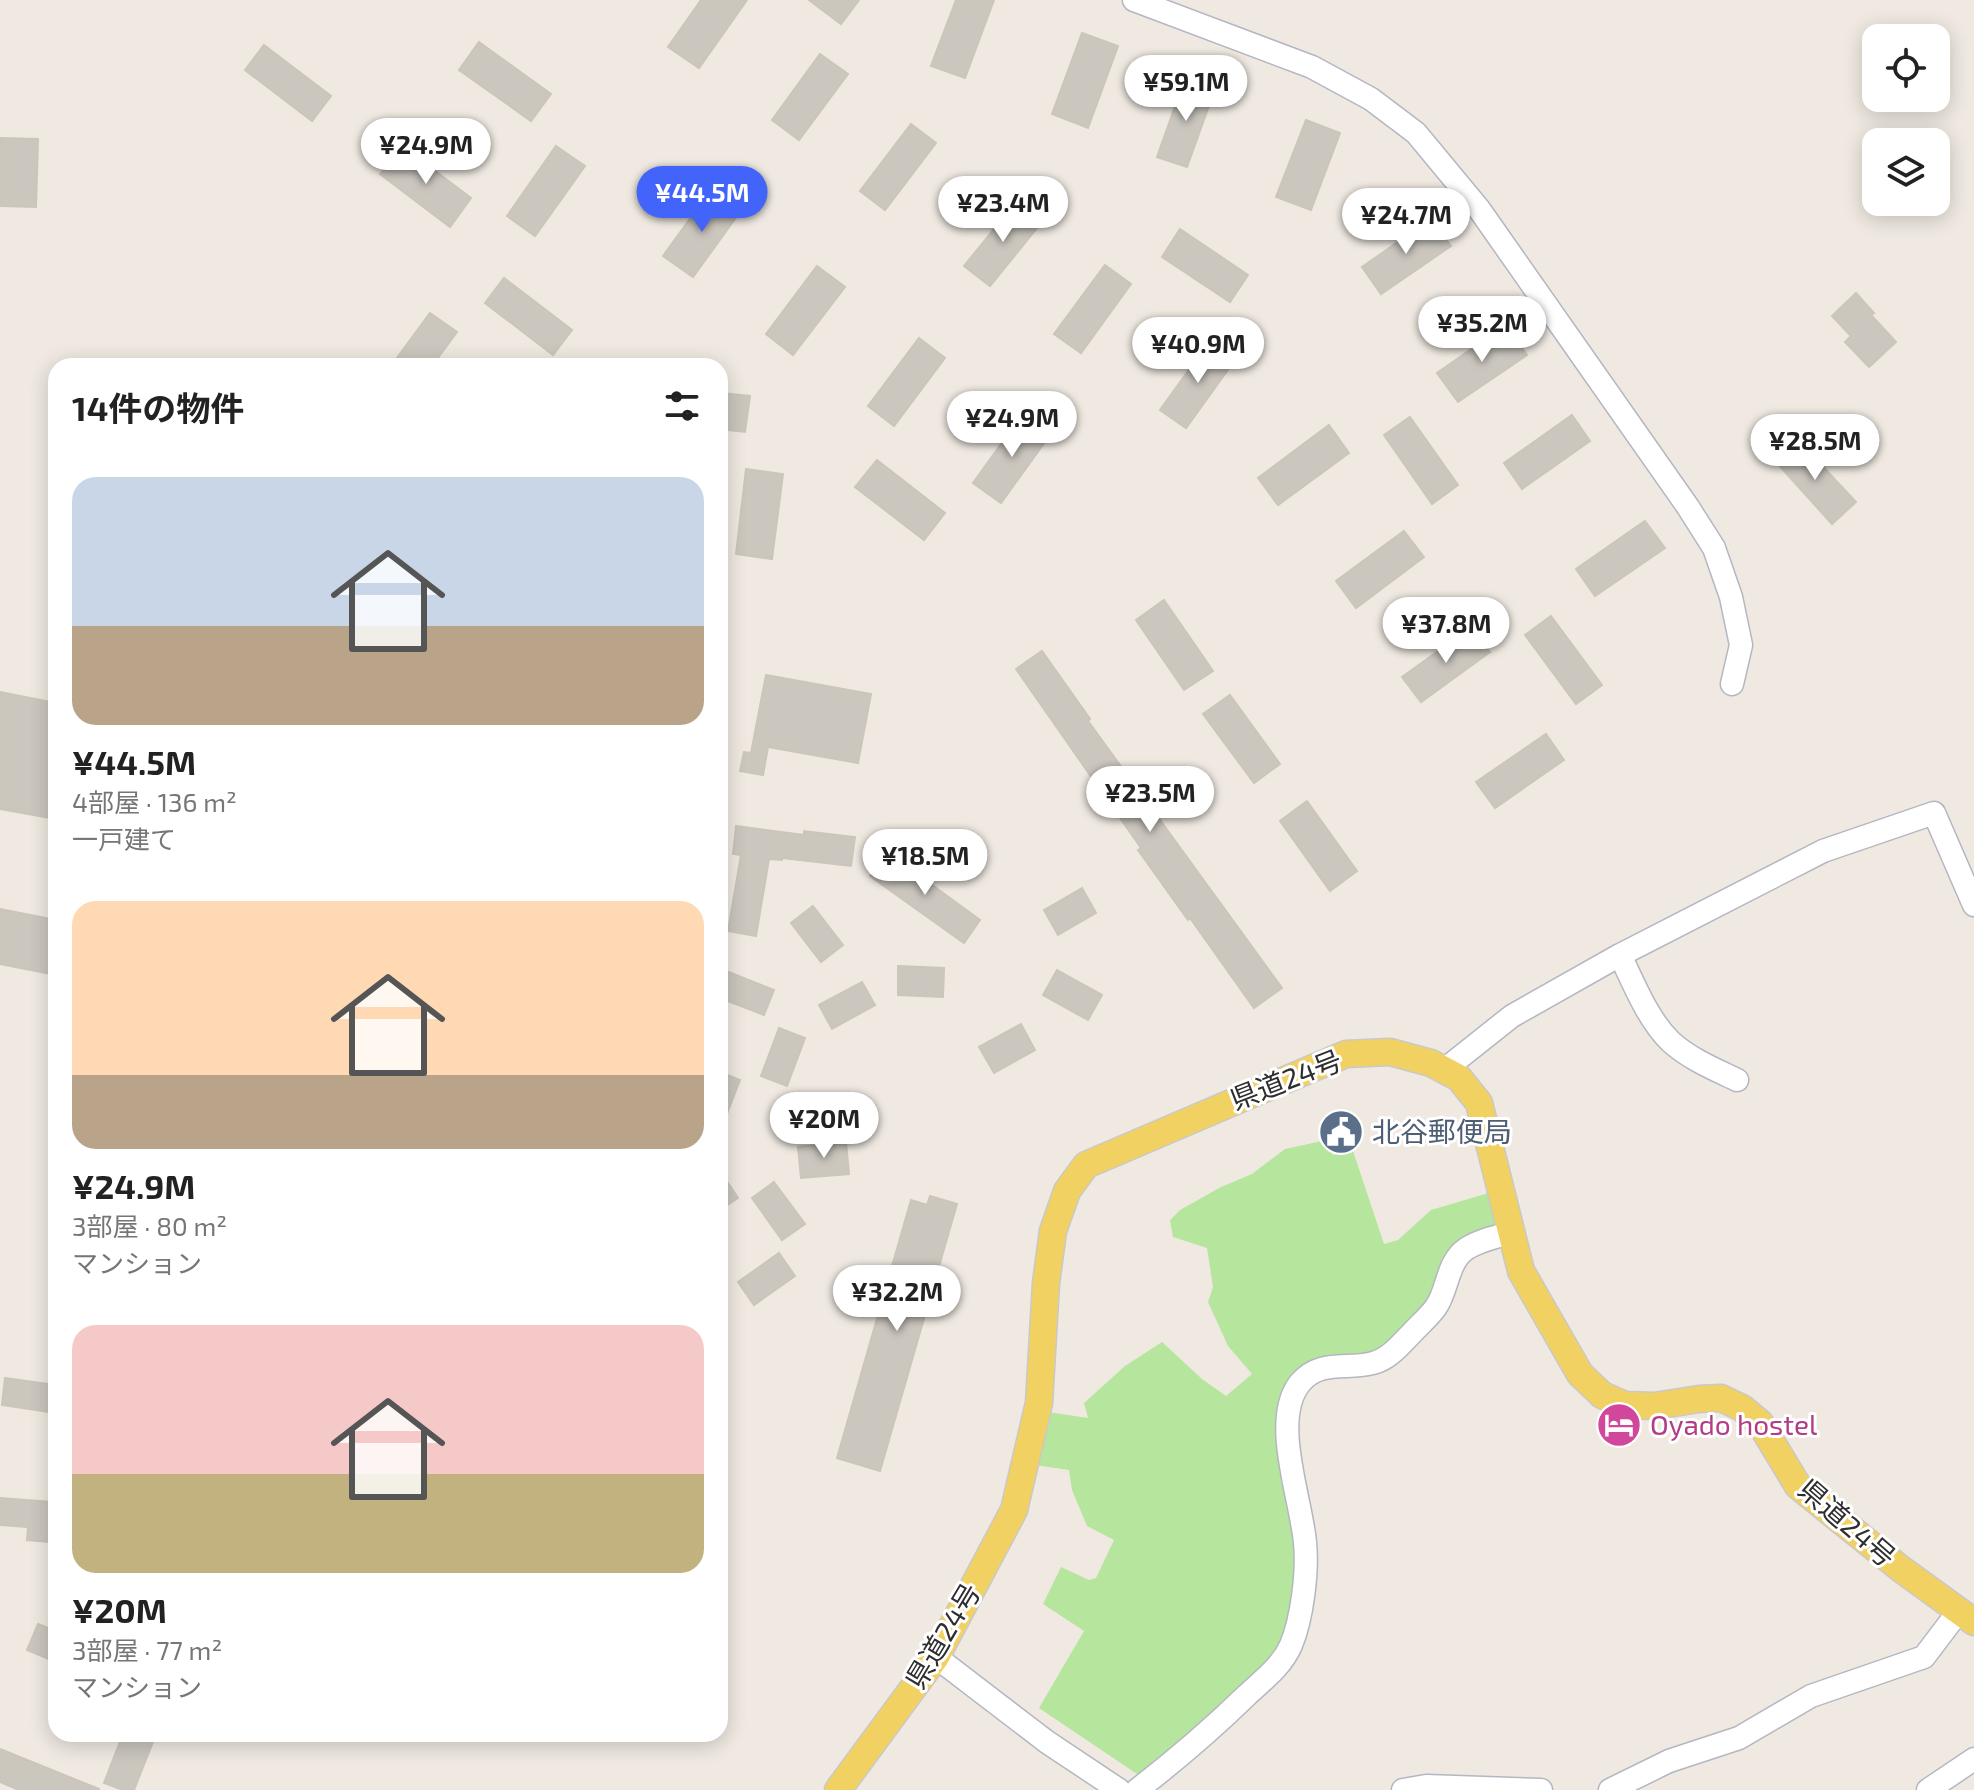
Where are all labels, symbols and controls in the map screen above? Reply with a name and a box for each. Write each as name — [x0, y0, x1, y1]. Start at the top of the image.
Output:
map controls — [1862, 24, 1950, 216]
button: locate — [1862, 24, 1950, 112]
pin: ¥59.1M — [1121, 55, 1251, 123]
text: ¥59.1M — [1142, 65, 1230, 96]
pin: ¥24.9M — [361, 118, 491, 186]
text: ¥24.9M — [379, 128, 473, 159]
button: layers — [1862, 128, 1950, 216]
pin: ¥44.5M — [637, 166, 767, 234]
text: ¥44.5M — [655, 176, 749, 207]
pin: ¥23.4M — [938, 176, 1068, 244]
text: ¥23.4M — [956, 186, 1050, 217]
pin: ¥24.7M — [1341, 188, 1471, 256]
text: ¥24.7M — [1360, 198, 1452, 229]
pin: ¥35.2M — [1417, 296, 1547, 364]
text: ¥35.2M — [1436, 306, 1528, 337]
pin: ¥40.9M — [1133, 317, 1263, 385]
text: ¥40.9M — [1150, 327, 1246, 358]
icon: filters — [660, 384, 704, 428]
text: 14件の物件 — [72, 387, 244, 428]
pin: ¥24.9M — [947, 391, 1077, 459]
text: ¥24.9M — [965, 401, 1059, 432]
pin: ¥28.5M — [1750, 414, 1880, 482]
text: ¥28.5M — [1768, 424, 1862, 455]
icon: home — [316, 529, 460, 673]
pin: ¥37.8M — [1381, 597, 1511, 665]
text: ¥37.8M — [1401, 607, 1492, 638]
text: ¥44.5M — [72, 741, 196, 782]
pin: ¥23.5M — [1085, 766, 1215, 834]
text: ¥23.5M — [1104, 776, 1196, 807]
text: 4部屋 · 136 m² — [72, 786, 237, 817]
text: 一戸建て — [72, 823, 176, 854]
pin: ¥18.5M — [860, 829, 990, 897]
text: ¥18.5M — [880, 839, 970, 870]
icon: home — [316, 953, 460, 1097]
street label: 県道24号 — [1225, 1042, 1346, 1116]
pin: ¥20M — [777, 1092, 871, 1160]
text: ¥20M — [788, 1102, 860, 1133]
public building icon: 北谷郵便局 — [1317, 1108, 1365, 1156]
place label: 北谷郵便局 — [1372, 1114, 1512, 1148]
text: ¥24.9M — [72, 1165, 195, 1206]
text: 3部屋 · 80 m² — [72, 1210, 227, 1241]
text: マンション — [72, 1247, 202, 1278]
pin: ¥32.2M — [832, 1265, 962, 1333]
text: ¥32.2M — [851, 1275, 943, 1306]
icon: home — [316, 1377, 460, 1521]
hotel icon: Oyado hostel — [1595, 1401, 1643, 1449]
place label: Oyado hostel — [1650, 1407, 1818, 1441]
street label: 県道24号 — [1792, 1471, 1903, 1573]
street label: 県道24号 — [897, 1577, 987, 1694]
text: ¥20M — [72, 1589, 167, 1630]
text: 3部屋 · 77 m² — [72, 1634, 222, 1665]
text: マンション — [72, 1671, 202, 1702]

